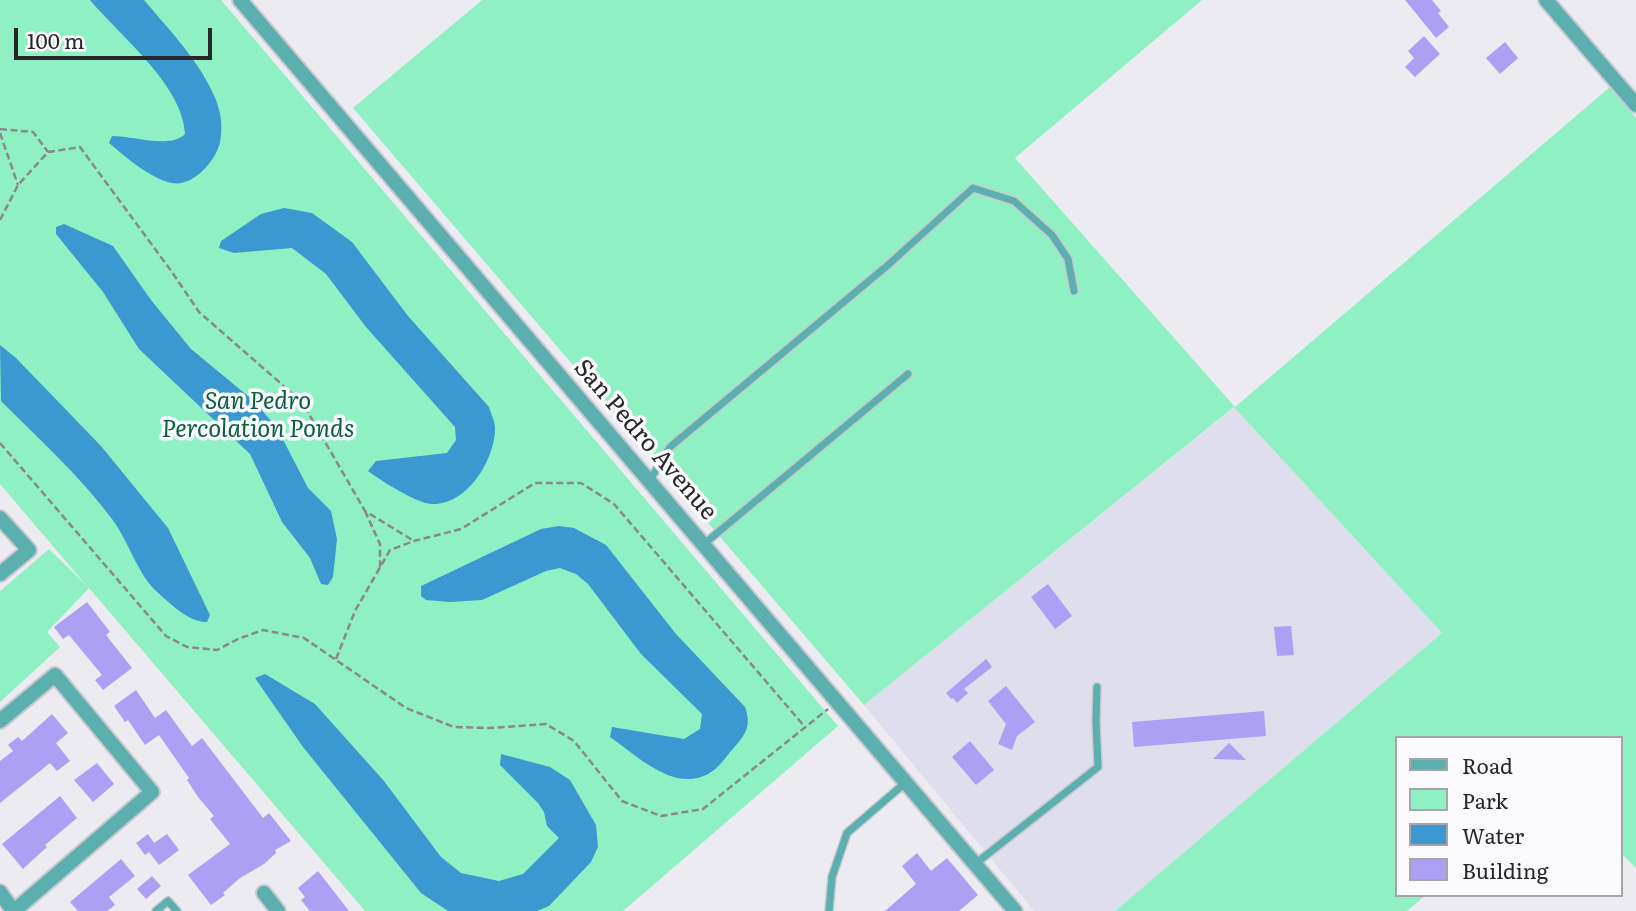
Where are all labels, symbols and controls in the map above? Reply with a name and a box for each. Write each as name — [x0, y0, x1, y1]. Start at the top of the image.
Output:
scale bar — [18, 14, 215, 58]
text: 100 m — [27, 24, 84, 55]
street label: San Pedro Avenue — [567, 354, 723, 526]
park label: San Pedro Percolation Ponds — [162, 388, 354, 444]
legend — [1394, 736, 1622, 897]
text: Road — [1462, 749, 1513, 780]
text: Park — [1462, 784, 1508, 815]
text: Water — [1462, 819, 1524, 850]
text: Building — [1462, 854, 1548, 885]

